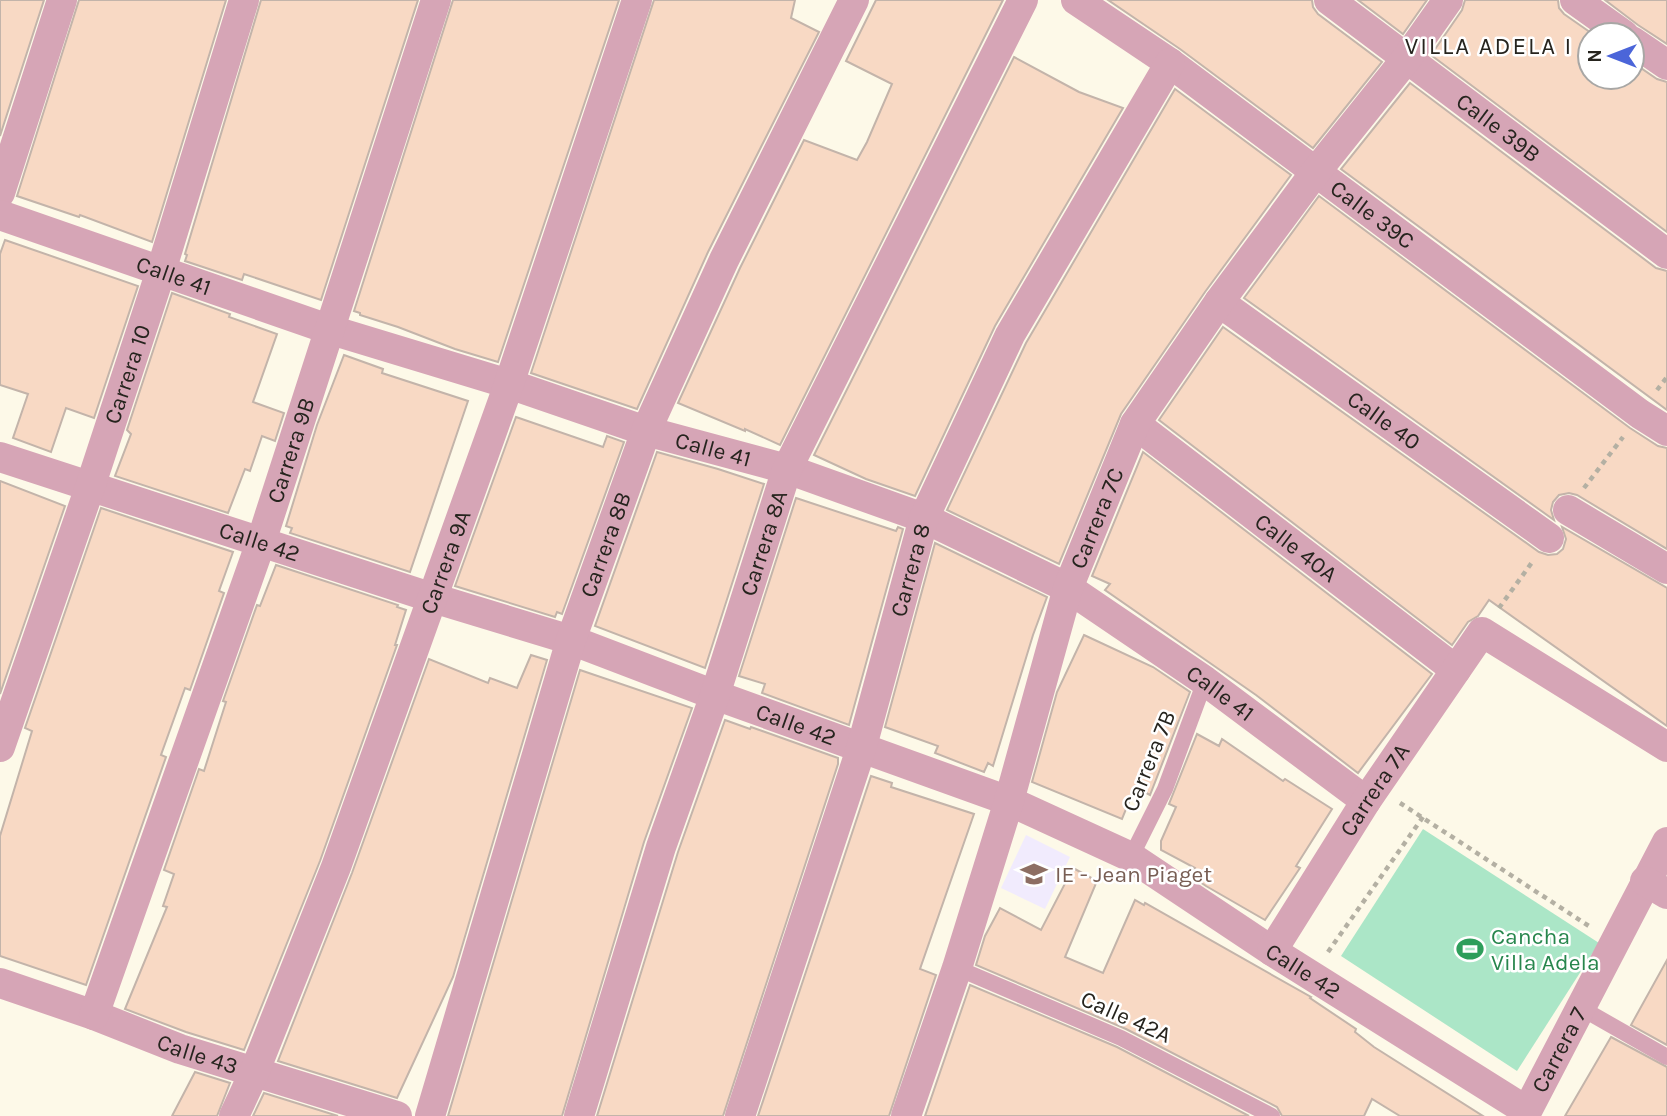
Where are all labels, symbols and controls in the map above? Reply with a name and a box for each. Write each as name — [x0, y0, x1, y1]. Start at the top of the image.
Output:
north arrow — [1576, 21, 1646, 91]
district label: VILLA ADELA I — [1405, 32, 1573, 60]
text: N — [1584, 49, 1606, 63]
street label: Calle 39B — [1451, 87, 1546, 168]
street label: Calle 39C — [1325, 174, 1420, 254]
street label: Calle 41 — [133, 250, 215, 301]
street label: Carrera 10 — [98, 321, 156, 427]
street label: Calle 40 — [1342, 385, 1426, 455]
street label: Carrera 9B — [261, 394, 320, 506]
street label: Calle 41 — [672, 426, 754, 472]
street label: Carrera 7C — [1064, 464, 1129, 573]
street label: Carrera 8A — [734, 487, 793, 599]
street label: Carrera 8B — [574, 488, 637, 601]
street label: Carrera 9A — [414, 507, 476, 618]
street label: Calle 40A — [1250, 507, 1343, 588]
street label: Calle 42 — [216, 516, 303, 567]
street label: Carrera 8 — [884, 520, 935, 620]
street label: Calle 41 — [1182, 659, 1260, 727]
street label: Calle 42 — [752, 697, 840, 751]
street label: Carrera 7B — [1116, 706, 1182, 816]
street label: Carrera 7A — [1334, 738, 1415, 841]
school or university icon: IE - Jean Piaget — [1019, 859, 1049, 889]
place label: IE - Jean Piaget — [1055, 861, 1212, 888]
place label: Cancha Villa Adela — [1491, 923, 1600, 976]
sports icon: Cancha Villa Adela — [1455, 934, 1485, 964]
street label: Calle 42 — [1261, 937, 1346, 1004]
street label: Calle 42A — [1077, 985, 1175, 1049]
street label: Carrera 7 — [1526, 1002, 1592, 1097]
street label: Calle 43 — [153, 1028, 241, 1080]

